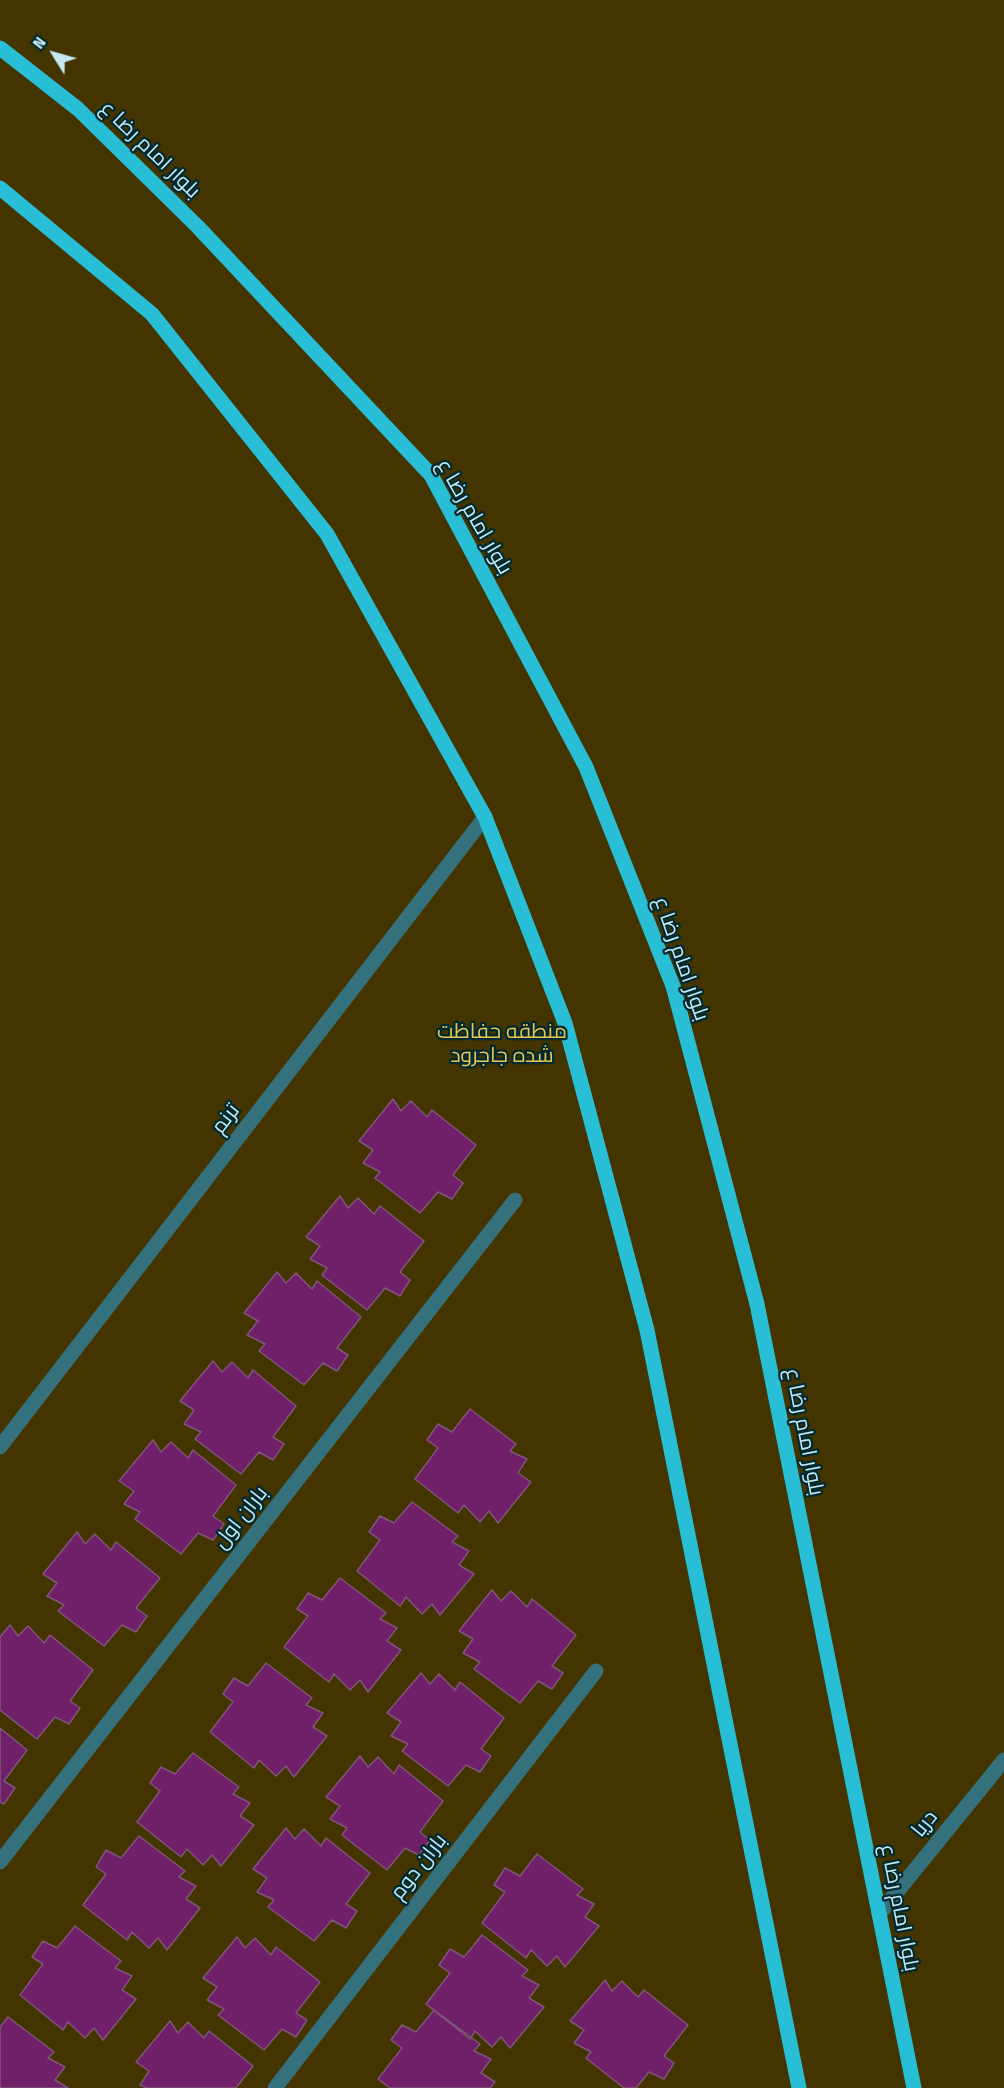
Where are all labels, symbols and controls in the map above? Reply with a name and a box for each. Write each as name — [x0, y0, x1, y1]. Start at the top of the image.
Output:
north arrow — [24, 24, 84, 84]
text: N — [29, 33, 50, 52]
street label: بلوار امام رضا ع — [95, 96, 205, 204]
street label: بلوار امام رضا ع — [431, 455, 517, 579]
street label: بلوار امام رضا ع — [648, 894, 714, 1024]
park label: منطقه حفاظت شده جاجرود — [437, 1019, 567, 1069]
street label: ترنم — [206, 1099, 246, 1139]
street label: بلوار امام رضا ع — [779, 1366, 829, 1498]
street label: باران اول — [209, 1481, 273, 1555]
street label: دریا — [907, 1805, 943, 1843]
street label: باران دوم — [385, 1829, 453, 1905]
street label: بلوار امام رضا ع — [874, 1842, 924, 1974]

